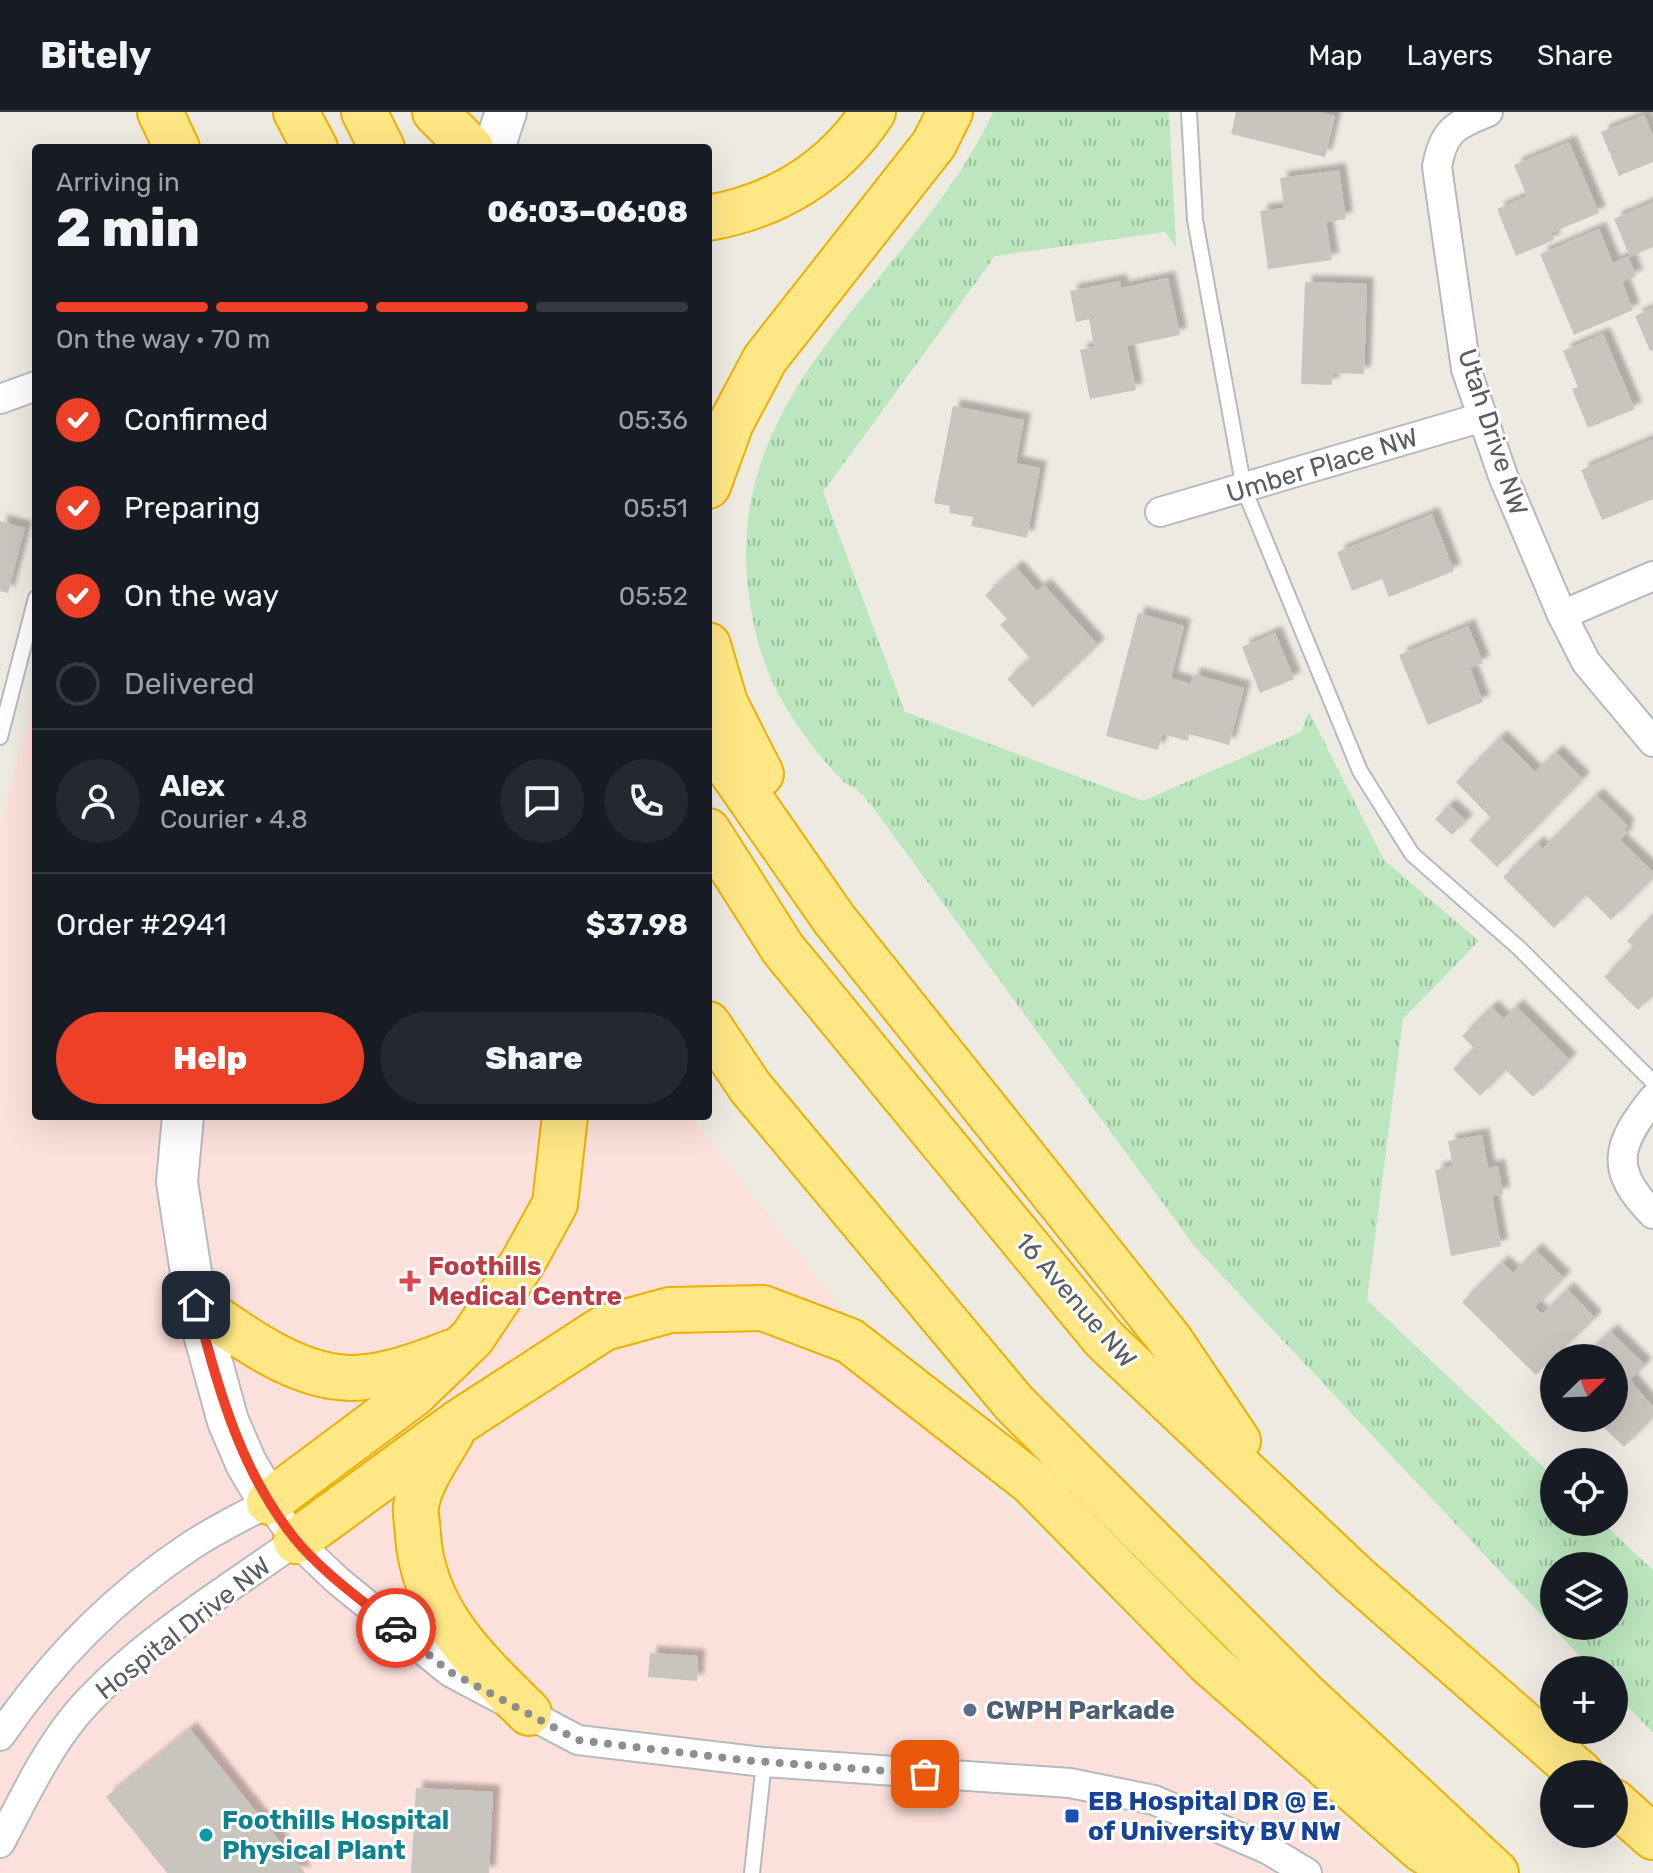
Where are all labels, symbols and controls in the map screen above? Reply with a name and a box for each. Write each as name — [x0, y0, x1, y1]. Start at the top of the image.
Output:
text: Bitely — [40, 32, 152, 78]
text: Map — [1308, 39, 1363, 72]
text: Layers — [1407, 39, 1493, 72]
text: Share — [1537, 39, 1613, 72]
text: Arriving in — [56, 167, 180, 198]
text: 06:03–06:08 — [487, 194, 688, 230]
text: 2 min — [56, 197, 200, 259]
text: On the way · 70 m — [56, 324, 270, 355]
street label: Utah Drive NW — [1451, 345, 1534, 519]
icon: check — [56, 398, 100, 442]
text: Confirmed — [124, 402, 268, 438]
text: 05:36 — [618, 405, 688, 436]
street label: Umber Place NW — [1223, 422, 1422, 509]
icon: check — [56, 486, 100, 530]
text: Preparing — [124, 490, 260, 526]
text: 05:51 — [623, 493, 688, 524]
icon: check — [56, 574, 100, 618]
text: On the way — [124, 578, 279, 614]
text: 05:52 — [619, 581, 688, 612]
text: Delivered — [124, 666, 255, 702]
button: person — [56, 759, 140, 843]
button: chat — [500, 759, 584, 843]
button: phone — [604, 759, 688, 843]
text: Alex — [160, 768, 225, 804]
text: Courier · 4.8 — [160, 804, 308, 835]
text: Order #2941 — [56, 907, 227, 943]
text: $37.98 — [586, 907, 688, 943]
button: Help — [56, 1012, 364, 1104]
button: Share — [380, 1012, 688, 1104]
street label: 16 Avenue NW — [1009, 1226, 1143, 1374]
place label: Foothills Medical Centre — [428, 1251, 622, 1312]
marker: Foothills Medical Centre — [399, 1270, 421, 1292]
pin — [162, 1271, 230, 1339]
icon: home — [174, 1283, 218, 1327]
north arrow — [1540, 1344, 1628, 1432]
map controls — [1540, 1344, 1628, 1848]
button: locate — [1540, 1448, 1628, 1536]
street label: Hospital Drive NW — [90, 1550, 277, 1706]
button: layers — [1540, 1552, 1628, 1640]
courier — [356, 1588, 436, 1668]
icon: car — [374, 1606, 418, 1650]
button: + — [1540, 1656, 1628, 1744]
place label: CWPH Parkade — [986, 1695, 1175, 1726]
marker: CWPH Parkade — [961, 1701, 979, 1719]
pin — [891, 1740, 959, 1808]
icon: bag — [903, 1752, 947, 1796]
button: − — [1540, 1760, 1628, 1848]
place label: EB Hospital DR @ E. of University BV NW — [1088, 1786, 1341, 1847]
place label: Foothills Hospital Physical Plant — [222, 1805, 449, 1866]
marker: EB Hospital DR @ E. of University BV NW — [1063, 1807, 1081, 1825]
marker: Foothills Hospital Physical Plant — [197, 1826, 215, 1844]

